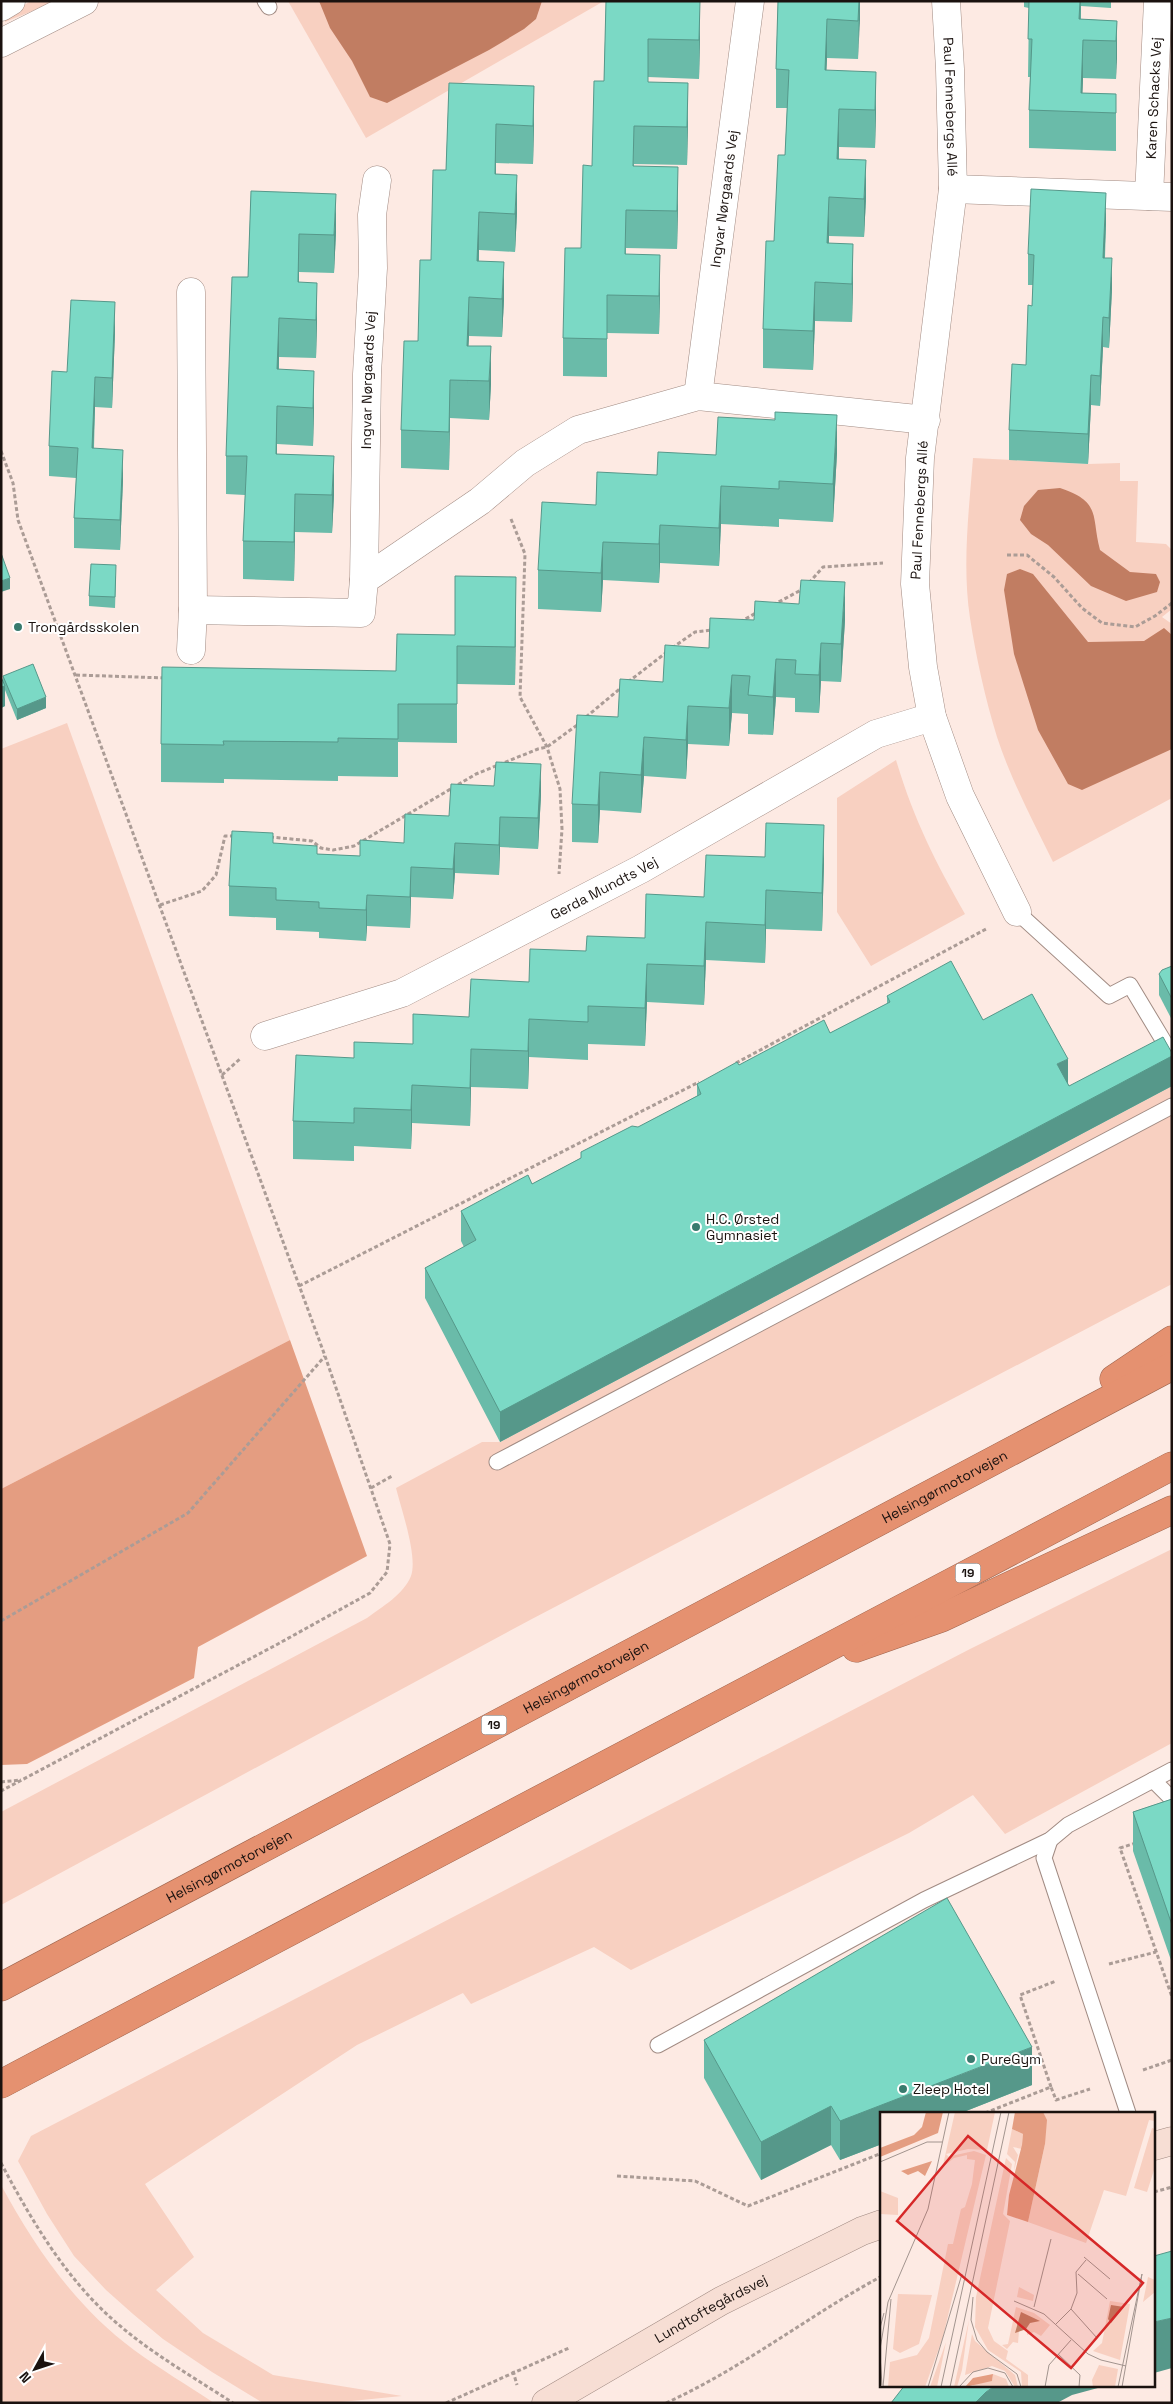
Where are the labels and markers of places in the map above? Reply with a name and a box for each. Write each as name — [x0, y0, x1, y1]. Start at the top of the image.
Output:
place label: Trongårdsskolen — [28, 618, 139, 636]
marker: Trongårdsskolen — [12, 621, 24, 633]
place label: H.C. Ørsted Gymnasiet — [706, 1210, 779, 1244]
marker: H.C. Ørsted Gymnasiet — [690, 1221, 702, 1233]
place label: PureGym — [981, 2050, 1041, 2068]
marker: PureGym — [965, 2053, 977, 2065]
place label: Zleep Hotel — [913, 2080, 989, 2098]
marker: Zleep Hotel — [897, 2083, 909, 2095]

